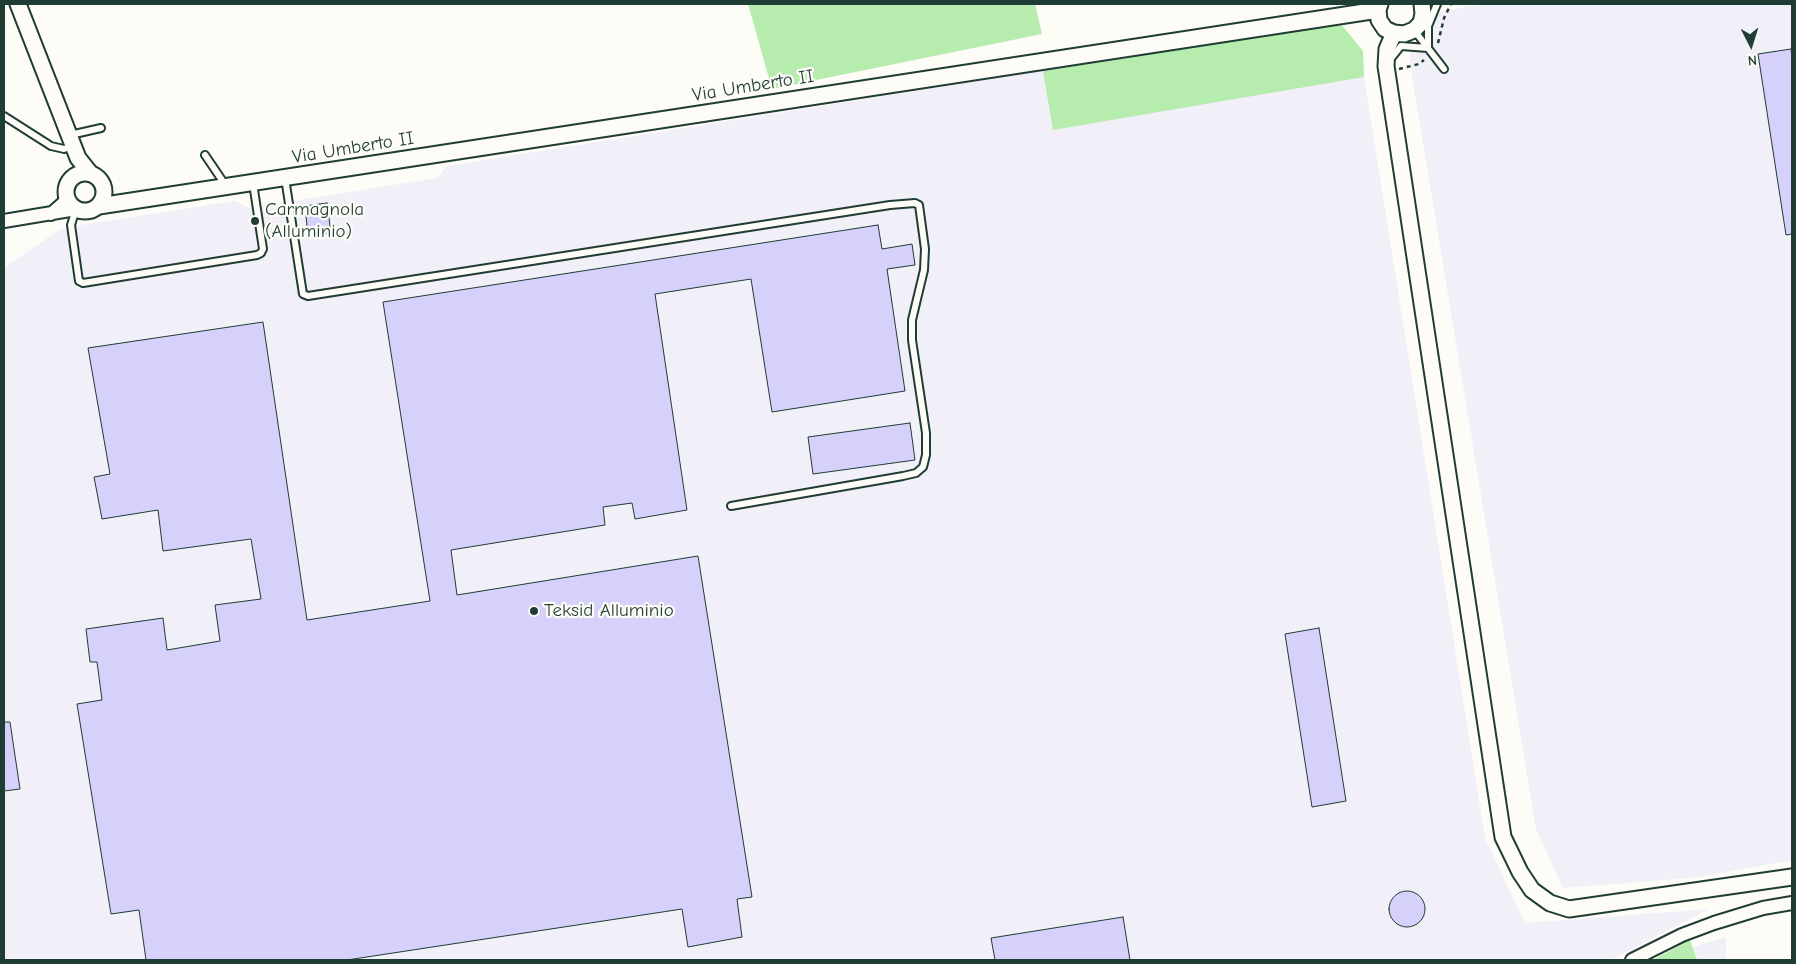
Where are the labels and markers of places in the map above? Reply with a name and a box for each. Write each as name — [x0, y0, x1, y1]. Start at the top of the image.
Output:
place label: Carmagnola (Alluminio) — [265, 199, 364, 243]
marker: Carmagnola (Alluminio) — [249, 215, 261, 227]
place label: Teksid Alluminio — [544, 600, 674, 622]
marker: Teksid Alluminio — [528, 605, 540, 617]

